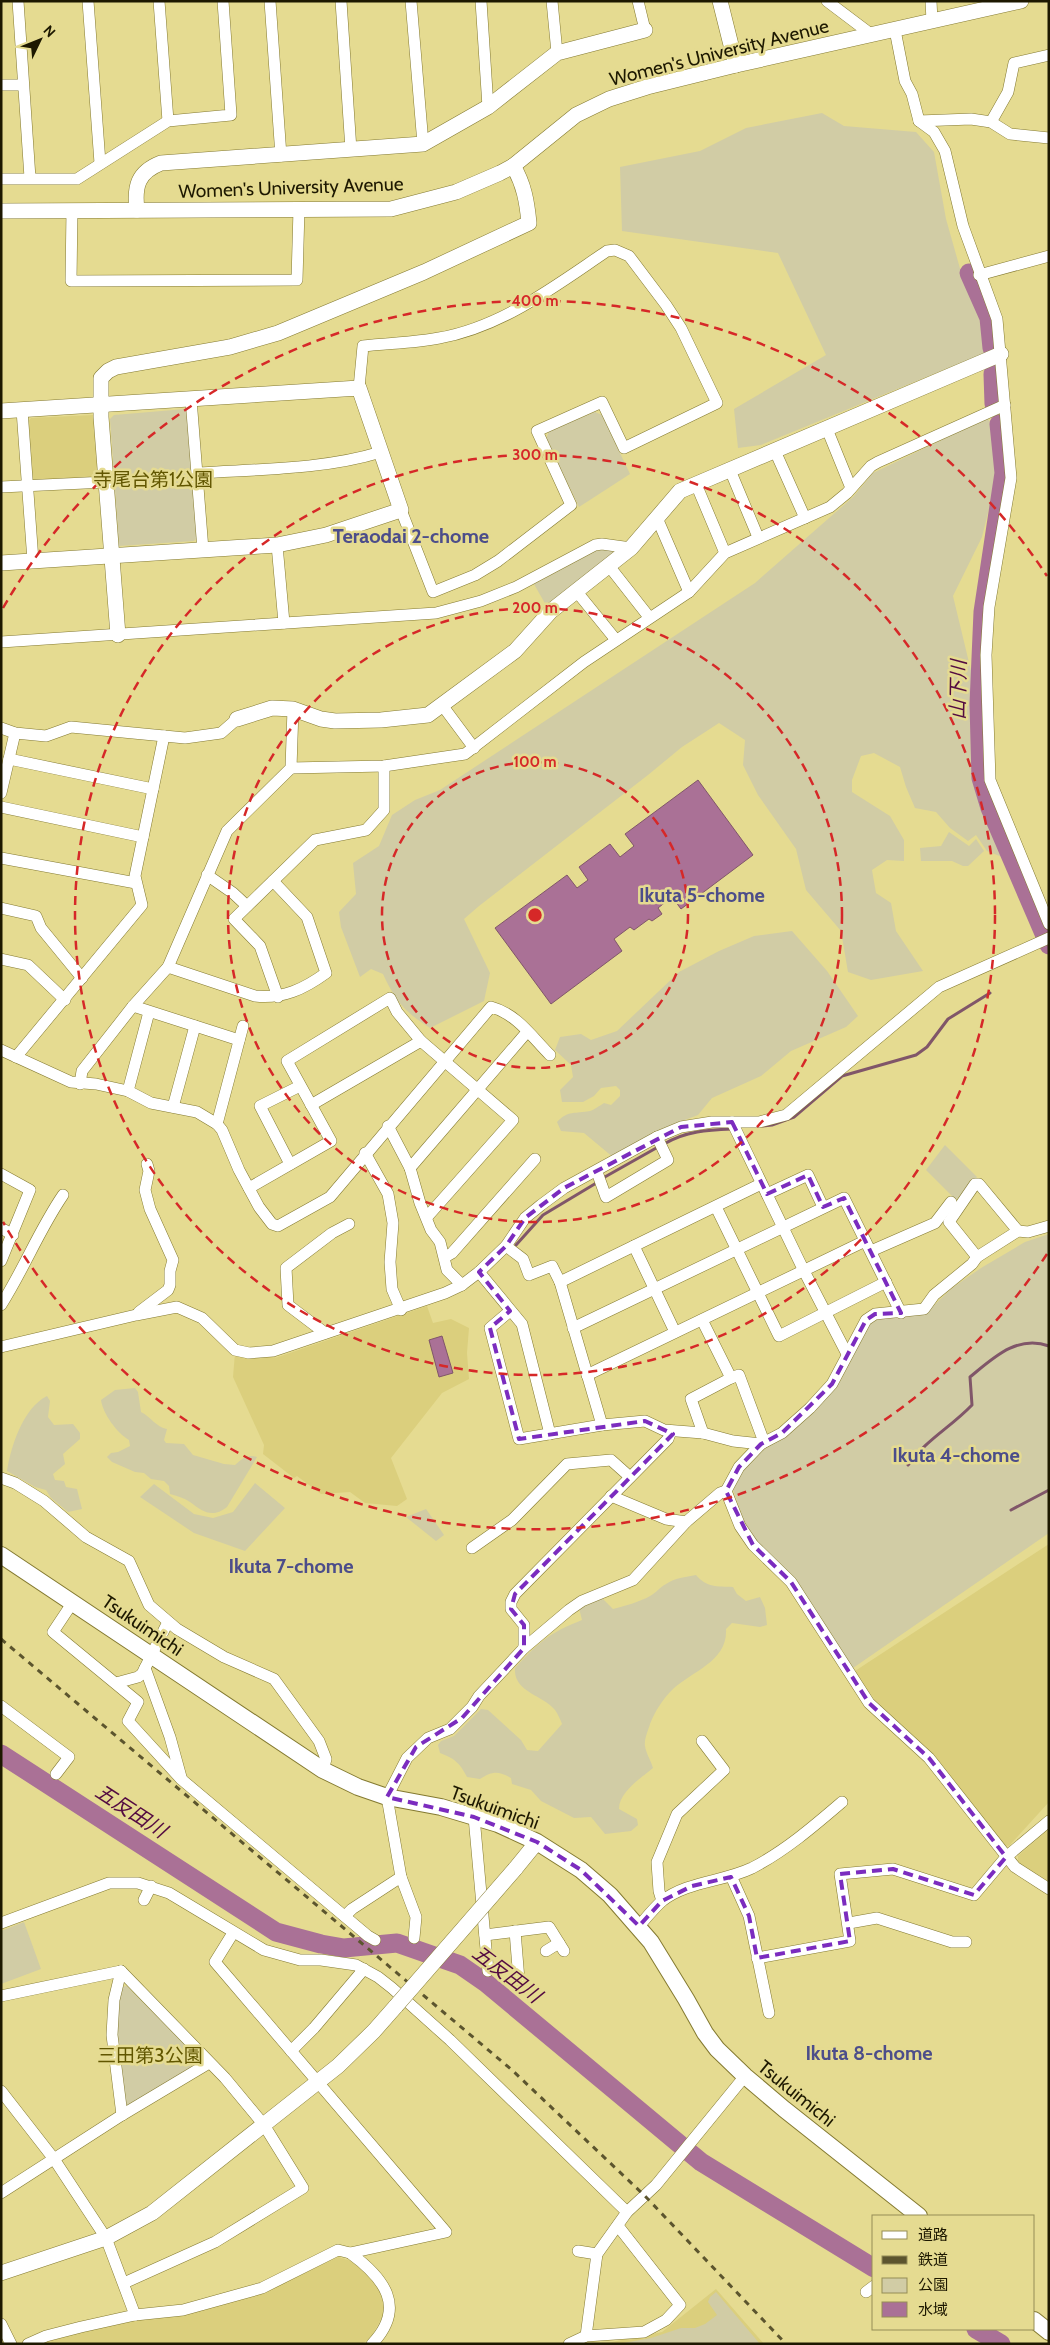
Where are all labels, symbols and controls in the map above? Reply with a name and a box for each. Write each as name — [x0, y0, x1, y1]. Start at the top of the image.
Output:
street label: Women's University Avenue — [607, 14, 831, 91]
north arrow — [15, 15, 65, 65]
text: N — [40, 21, 59, 41]
street label: Women's University Avenue — [178, 172, 404, 203]
text: 400 m — [512, 292, 558, 310]
text: 300 m — [512, 446, 558, 464]
park label: 寺尾台第1公園 — [93, 468, 213, 491]
district label: Teraodai 2-chome — [333, 524, 489, 548]
text: 200 m — [512, 599, 558, 617]
water label: 山下川 — [945, 658, 971, 720]
text: 100 m — [513, 753, 557, 771]
district label: Ikuta 5-chome — [639, 883, 765, 907]
centre of rings — [526, 906, 544, 924]
district label: Ikuta 4-chome — [892, 1443, 1020, 1467]
district label: Ikuta 7-chome — [229, 1554, 353, 1578]
street label: Tsukuimichi — [98, 1590, 188, 1661]
water label: 五反田川 — [91, 1779, 173, 1844]
street label: Tsukuimichi — [447, 1781, 542, 1834]
water label: 五反田川 — [468, 1940, 548, 2009]
district label: Ikuta 8-chome — [805, 2041, 933, 2065]
park label: 三田第3公園 — [97, 2044, 203, 2067]
street label: Tsukuimichi — [753, 2055, 840, 2132]
legend — [872, 2215, 1035, 2330]
text: 道路 — [918, 2226, 948, 2244]
text: 鉄道 — [918, 2251, 948, 2269]
text: 公園 — [918, 2276, 948, 2294]
text: 水域 — [918, 2301, 948, 2319]

